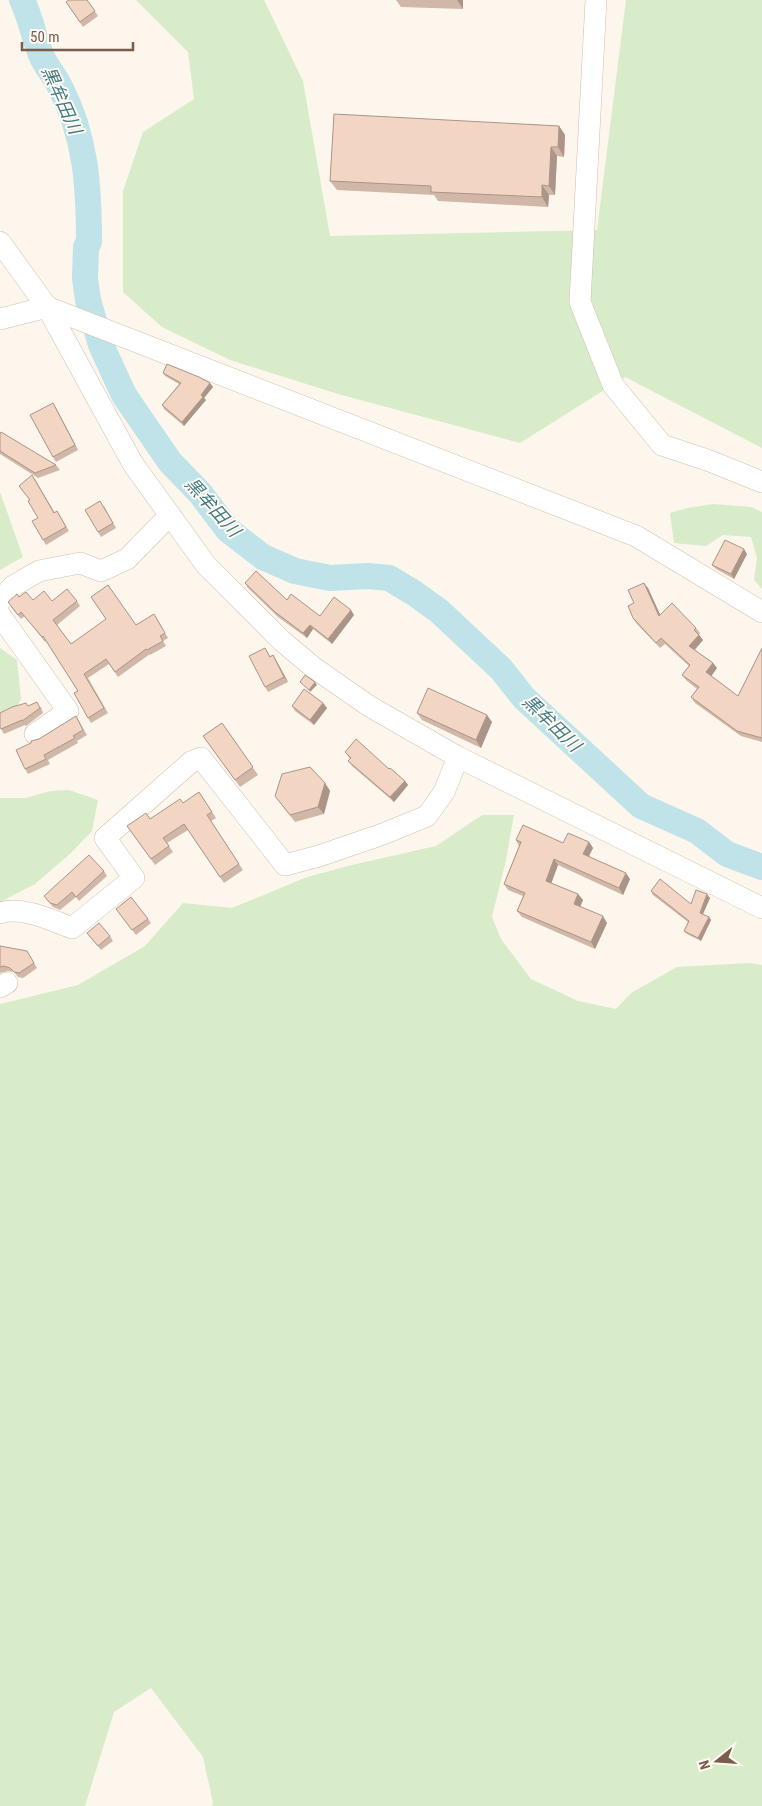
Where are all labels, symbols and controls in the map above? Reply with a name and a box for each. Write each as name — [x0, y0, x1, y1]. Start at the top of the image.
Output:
scale bar — [22, 20, 134, 52]
text: 50 m — [30, 28, 60, 46]
water label: 黒牟田川 — [38, 63, 87, 139]
water label: 黒牟田川 — [181, 473, 246, 542]
water label: 黒牟田川 — [519, 690, 587, 757]
north arrow — [692, 1736, 742, 1786]
text: N — [696, 1758, 713, 1771]

